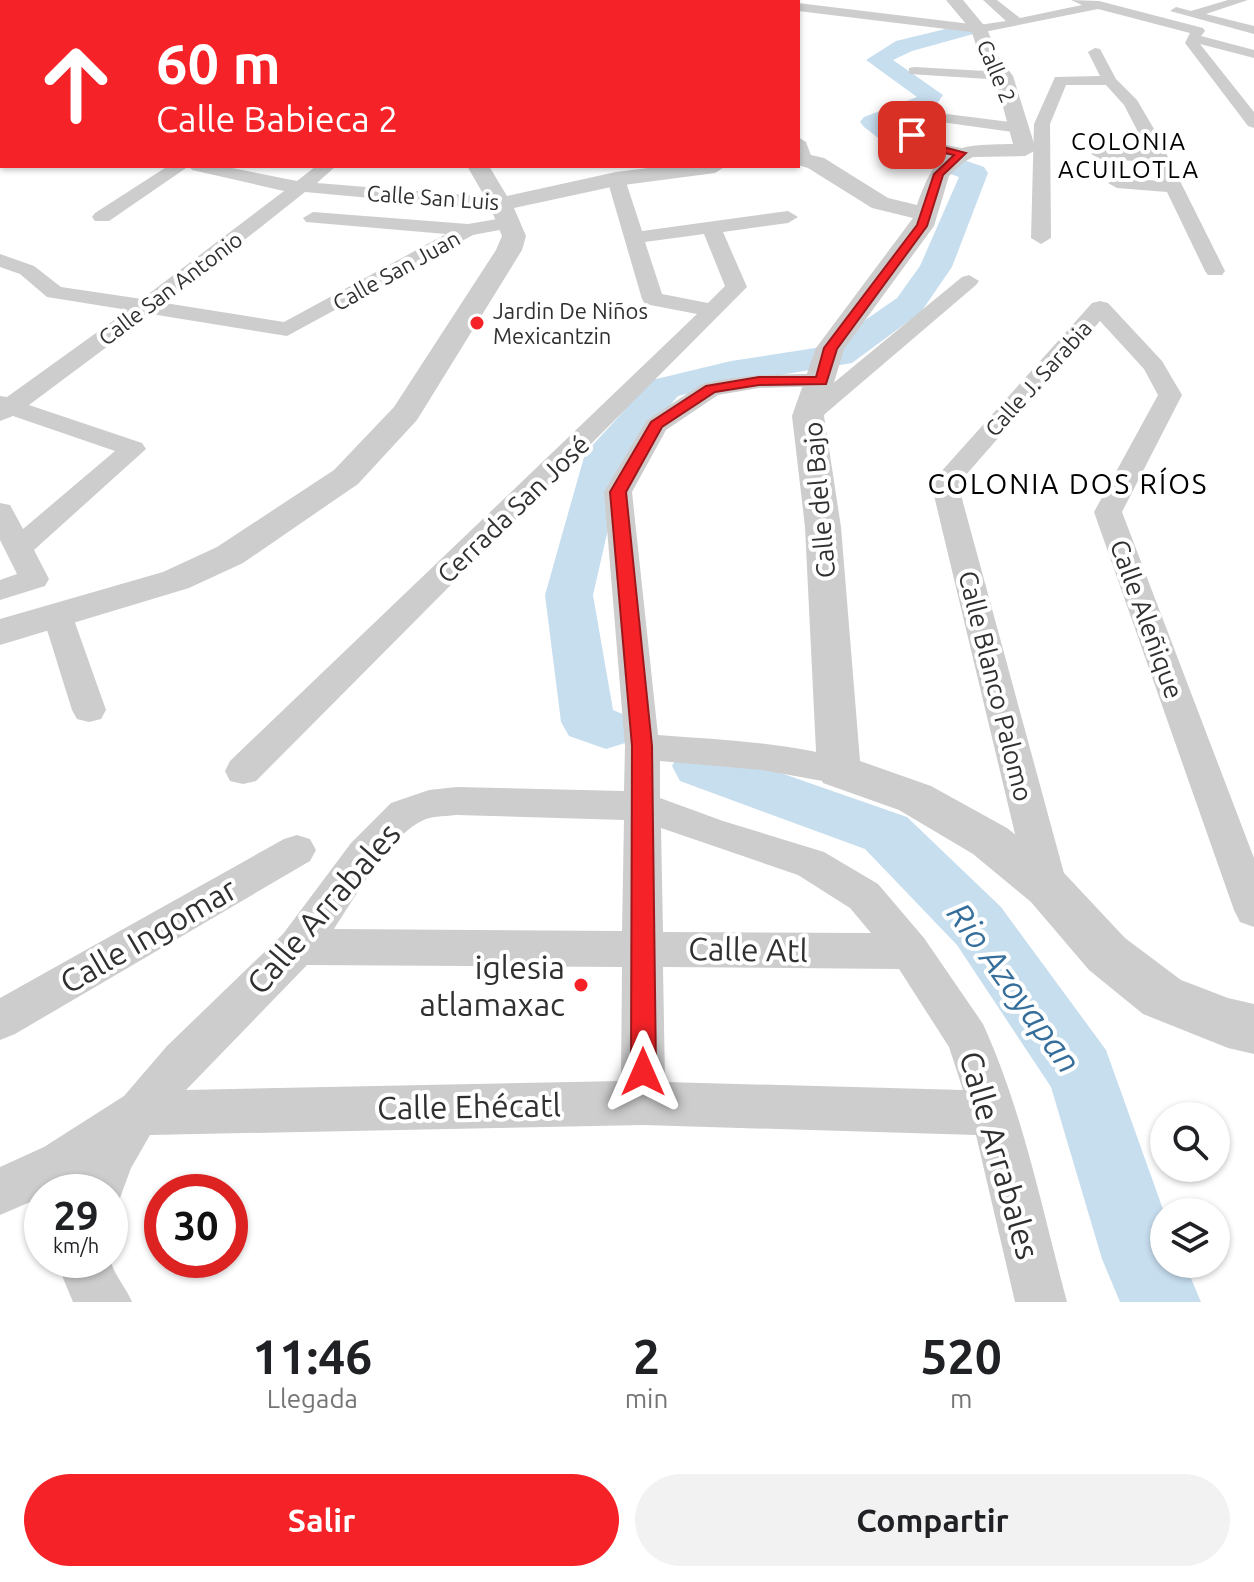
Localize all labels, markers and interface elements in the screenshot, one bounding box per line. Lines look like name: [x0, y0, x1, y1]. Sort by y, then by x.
icon: ahead: [24, 32, 128, 136]
text: 60 m: [156, 32, 281, 95]
street label: Calle 2: [973, 36, 1021, 106]
text: Calle Babieca 2: [156, 98, 398, 139]
pin: [878, 101, 946, 169]
icon: arrive: [890, 113, 934, 157]
district label: COLONIA ACUILOTLA: [1058, 128, 1200, 183]
street label: Calle San Luis: [366, 180, 500, 214]
street label: Calle San Juan: [328, 225, 464, 315]
street label: Calle San Antonio: [93, 226, 247, 350]
place label: Jardin De Niños Mexicantzin: [493, 298, 648, 348]
marker: Jardin De Niños Mexicantzin: [468, 314, 486, 332]
street label: Calle J. Sarabia: [980, 315, 1096, 441]
street label: Calle del Bajo: [798, 421, 840, 579]
street label: Cerrada San José: [431, 429, 595, 589]
district label: COLONIA DOS RÍOS: [927, 467, 1209, 499]
street label: Calle Aleñique: [1105, 536, 1189, 702]
street label: Calle Blanco Palomo: [953, 568, 1039, 804]
street label: Calle Arrabales: [239, 815, 407, 1001]
street label: Calle Ingomar: [53, 870, 243, 1000]
water label: Rio Azoyapan: [941, 895, 1089, 1079]
street label: Calle Atl: [688, 930, 808, 968]
place label: iglesia atlamaxac: [420, 949, 565, 1022]
marker: iglesia atlamaxac: [572, 976, 590, 994]
position arrow: [601, 1030, 685, 1114]
street label: Calle Arrabales: [953, 1047, 1047, 1263]
street label: Calle Ehécatl: [377, 1086, 561, 1126]
map controls: [1150, 1102, 1230, 1278]
button: search: [1150, 1102, 1230, 1182]
speed limit sign: 30: [144, 1174, 248, 1278]
text: 29: [53, 1193, 99, 1238]
button: layers: [1150, 1198, 1230, 1278]
text: km/h: [53, 1234, 99, 1257]
text: 11:46: [252, 1329, 372, 1383]
text: 2: [633, 1329, 660, 1383]
text: 520: [921, 1329, 1002, 1383]
text: Llegada: [267, 1384, 358, 1413]
text: min: [625, 1384, 668, 1413]
text: m: [950, 1384, 972, 1413]
button: Salir: [24, 1474, 619, 1566]
button: Compartir: [635, 1474, 1230, 1566]

